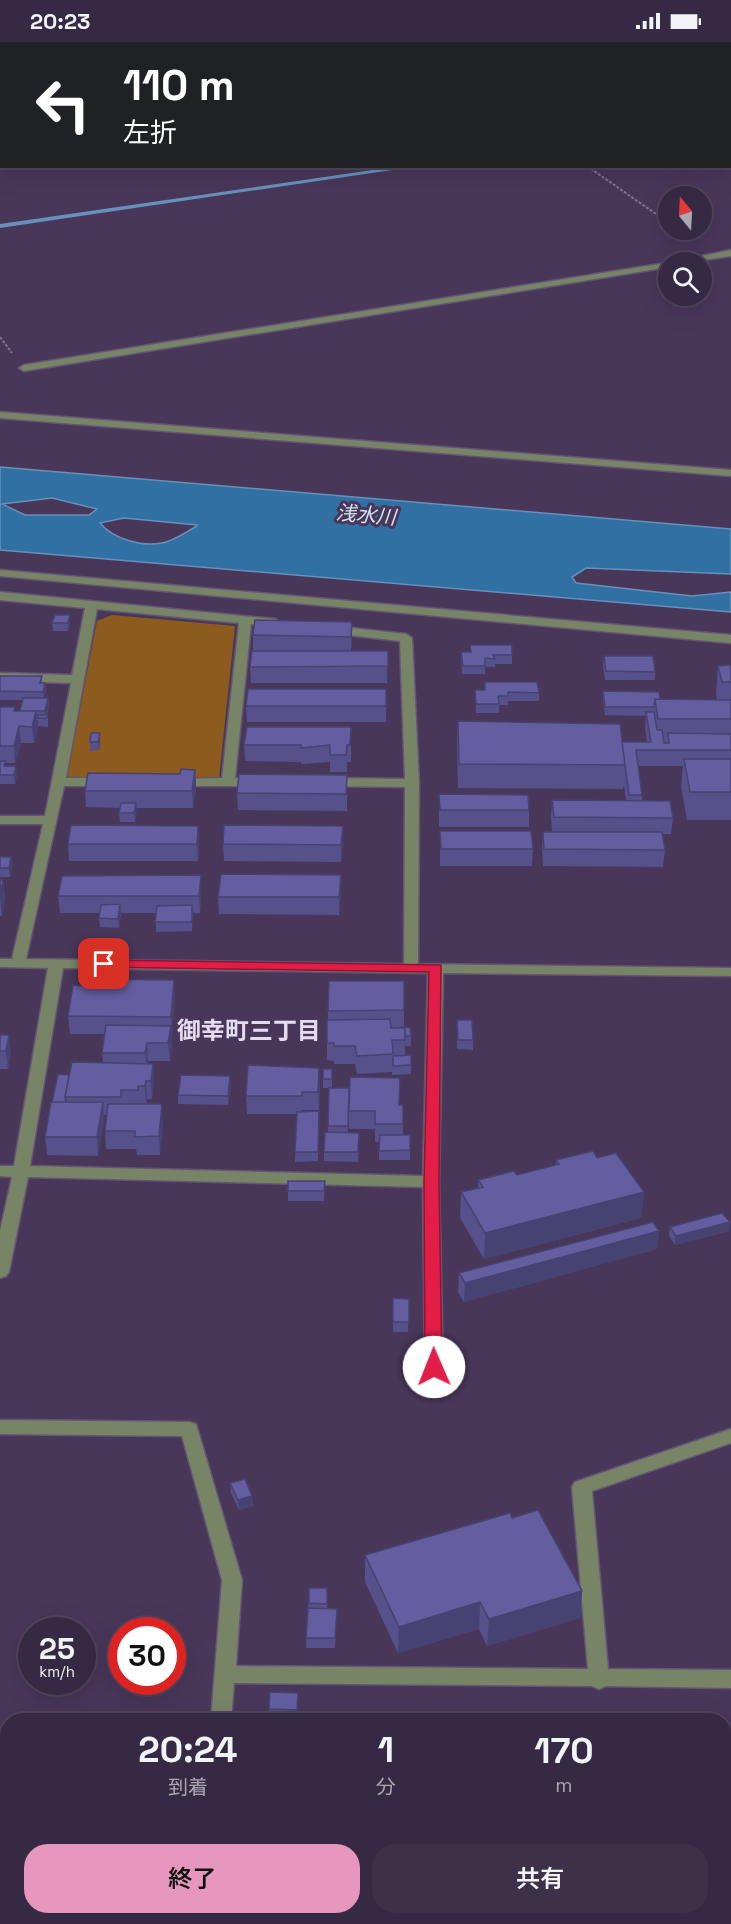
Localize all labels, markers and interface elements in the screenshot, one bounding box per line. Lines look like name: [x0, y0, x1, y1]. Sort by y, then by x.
text: 20:23: [30, 7, 90, 35]
text: 110 m: [123, 59, 235, 112]
icon: left: [24, 66, 102, 144]
text: 左折: [123, 115, 177, 150]
north arrow: [658, 186, 712, 240]
map controls: [658, 186, 712, 306]
button: search: [658, 252, 712, 306]
water label: 浅水川: [335, 499, 399, 531]
pin: [78, 938, 129, 989]
icon: arrive: [87, 947, 120, 980]
district label: 御幸町三丁目: [177, 1015, 321, 1046]
position arrow: [402, 1335, 466, 1399]
speed limit sign: 30: [108, 1617, 186, 1695]
text: 25: [39, 1629, 75, 1668]
text: km/h: [39, 1662, 75, 1681]
text: 20:24: [138, 1727, 238, 1773]
text: 1: [378, 1727, 394, 1773]
text: 170: [534, 1728, 594, 1774]
text: m: [555, 1772, 573, 1798]
text: 到着: [168, 1774, 208, 1800]
text: 分: [376, 1774, 396, 1800]
button: 終了: [24, 1844, 360, 1913]
button: 共有: [372, 1844, 708, 1913]

